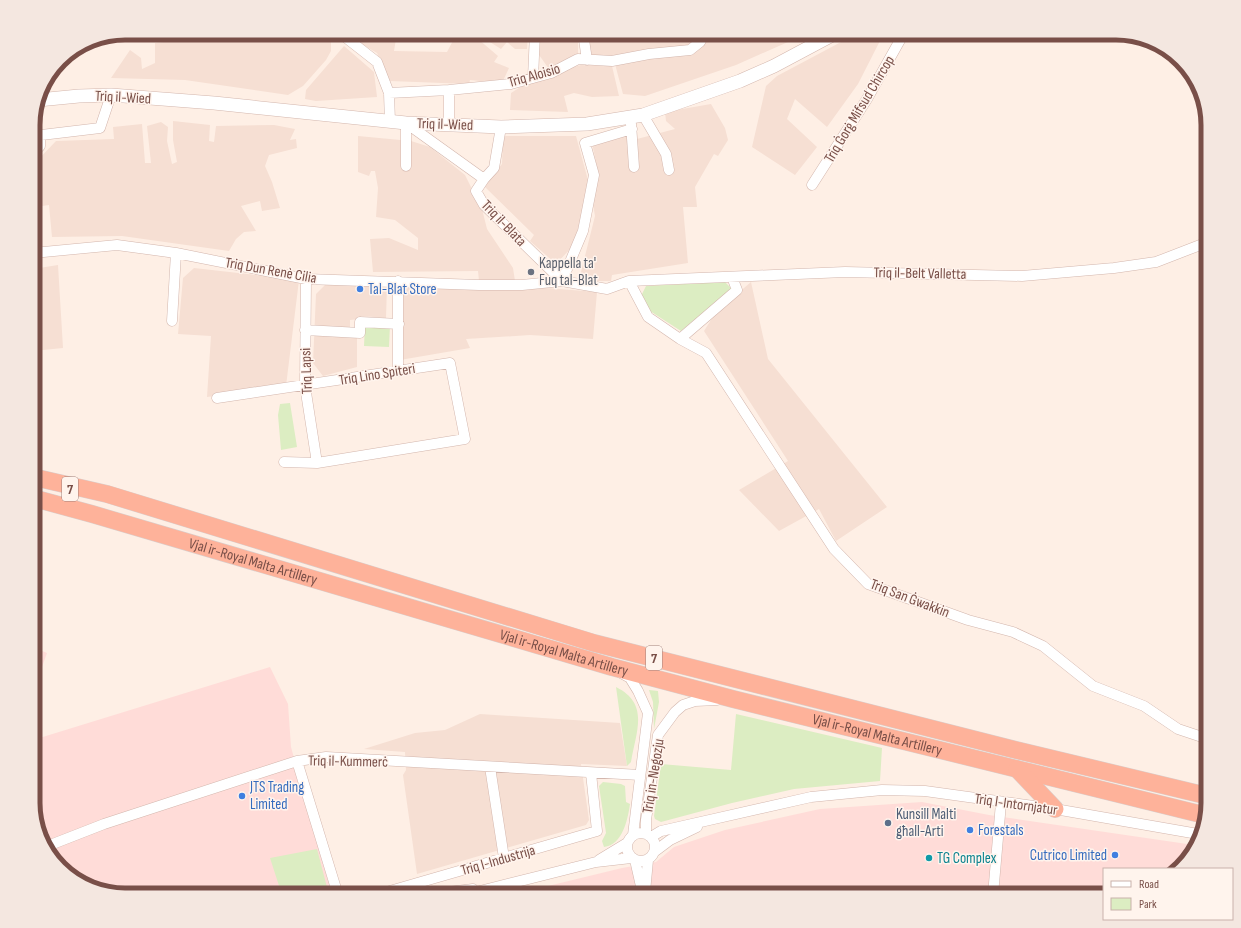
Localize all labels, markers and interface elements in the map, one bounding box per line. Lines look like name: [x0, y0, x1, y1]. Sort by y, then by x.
street label: Triq Ġorġ Mifsud Chircop: [820, 52, 899, 166]
street label: Triq Aloisio: [506, 59, 562, 92]
street label: Triq il-Wied: [94, 87, 152, 108]
street label: Triq il-Wied: [417, 114, 473, 135]
street label: Triq il-Blata: [477, 196, 531, 251]
street label: Triq Dun Renè Cilia: [224, 253, 318, 288]
place label: Kappella ta' Fuq tal-Blat: [539, 254, 598, 290]
street label: Triq il-Belt Valletta: [873, 263, 967, 284]
marker: Kappella ta' Fuq tal-Blat: [526, 267, 536, 277]
place label: Tal-Blat Store: [368, 280, 437, 299]
marker: Tal-Blat Store: [355, 284, 365, 294]
street label: Triq Lapsi: [296, 347, 317, 395]
street label: Triq Lino Spiteri: [338, 359, 417, 390]
road number: 7: [62, 477, 78, 501]
street label: Vjal ir-Royal Malta Artillery: [186, 534, 320, 590]
street label: Triq San Ġwakkin: [867, 575, 952, 622]
street label: Vjal ir-Royal Malta Artillery: [497, 625, 630, 681]
road number: 7: [646, 646, 662, 670]
street label: Vjal ir-Royal Malta Artillery: [810, 710, 944, 760]
street label: Triq in-Negozju: [638, 737, 669, 815]
street label: Triq il-Kummerċ: [308, 751, 388, 772]
place label: JTS Trading Limited: [249, 778, 304, 814]
street label: Triq l-Intornjatur: [973, 789, 1059, 820]
marker: JTS Trading Limited: [237, 791, 247, 801]
place label: Kunsill Malti għall-Arti: [896, 805, 956, 841]
marker: Kunsill Malti għall-Arti: [883, 818, 893, 828]
place label: Forestals: [978, 821, 1024, 840]
marker: Forestals: [965, 825, 975, 835]
street label: Triq l-Industrija: [459, 841, 538, 880]
place label: Cutrico Limited: [1030, 846, 1107, 865]
place label: TG Complex: [937, 849, 997, 868]
marker: Cutrico Limited: [1110, 850, 1120, 860]
marker: TG Complex: [924, 853, 934, 863]
legend: [1103, 868, 1233, 920]
text: Road: [1139, 877, 1159, 892]
text: Park: [1139, 897, 1157, 912]

